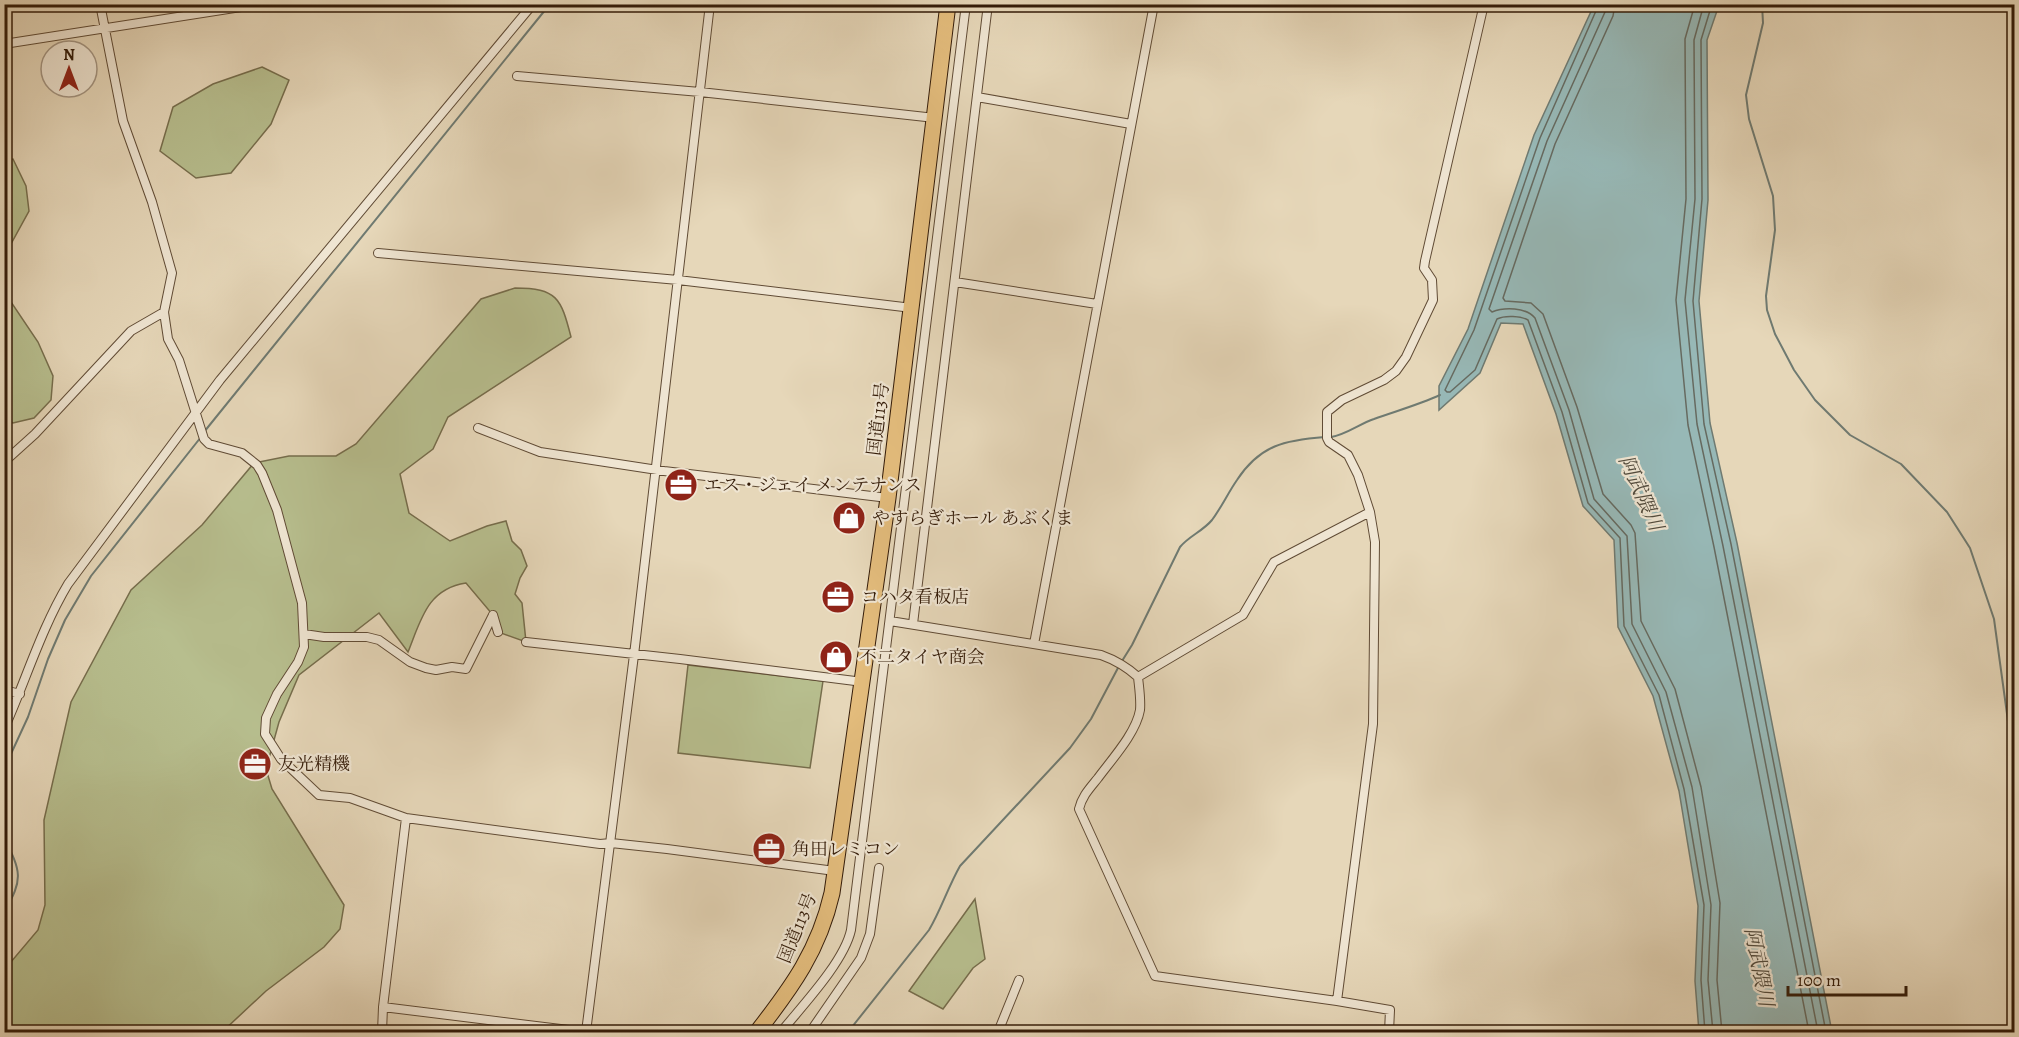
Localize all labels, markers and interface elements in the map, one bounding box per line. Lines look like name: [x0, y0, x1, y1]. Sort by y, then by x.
north arrow: [39, 39, 99, 99]
text: N: [63, 44, 75, 66]
street label: 国道113号: [862, 381, 894, 457]
water label: 阿武隈川: [1612, 451, 1670, 537]
office icon: エス・ジェイ メンテナンス: [663, 467, 699, 503]
place label: エス・ジェイ メンテナンス: [704, 473, 922, 497]
shop icon: やすらぎホール あぶくま: [831, 500, 867, 536]
place label: やすらぎホール あぶくま: [872, 506, 1073, 530]
office icon: コハタ看板店: [820, 579, 856, 615]
place label: コハタ看板店: [861, 585, 969, 609]
shop icon: 不二タイヤ商会: [818, 639, 854, 675]
place label: 不二タイヤ商会: [859, 645, 985, 669]
office icon: 友光精機: [237, 746, 273, 782]
place label: 友光精機: [278, 752, 350, 776]
office icon: 角田レミコン: [751, 831, 787, 867]
place label: 角田レミコン: [792, 837, 900, 861]
street label: 国道113号: [772, 889, 822, 967]
water label: 阿武隈川: [1738, 925, 1780, 1011]
scale bar: [1788, 959, 1906, 997]
text: 100 m: [1797, 968, 1841, 992]

